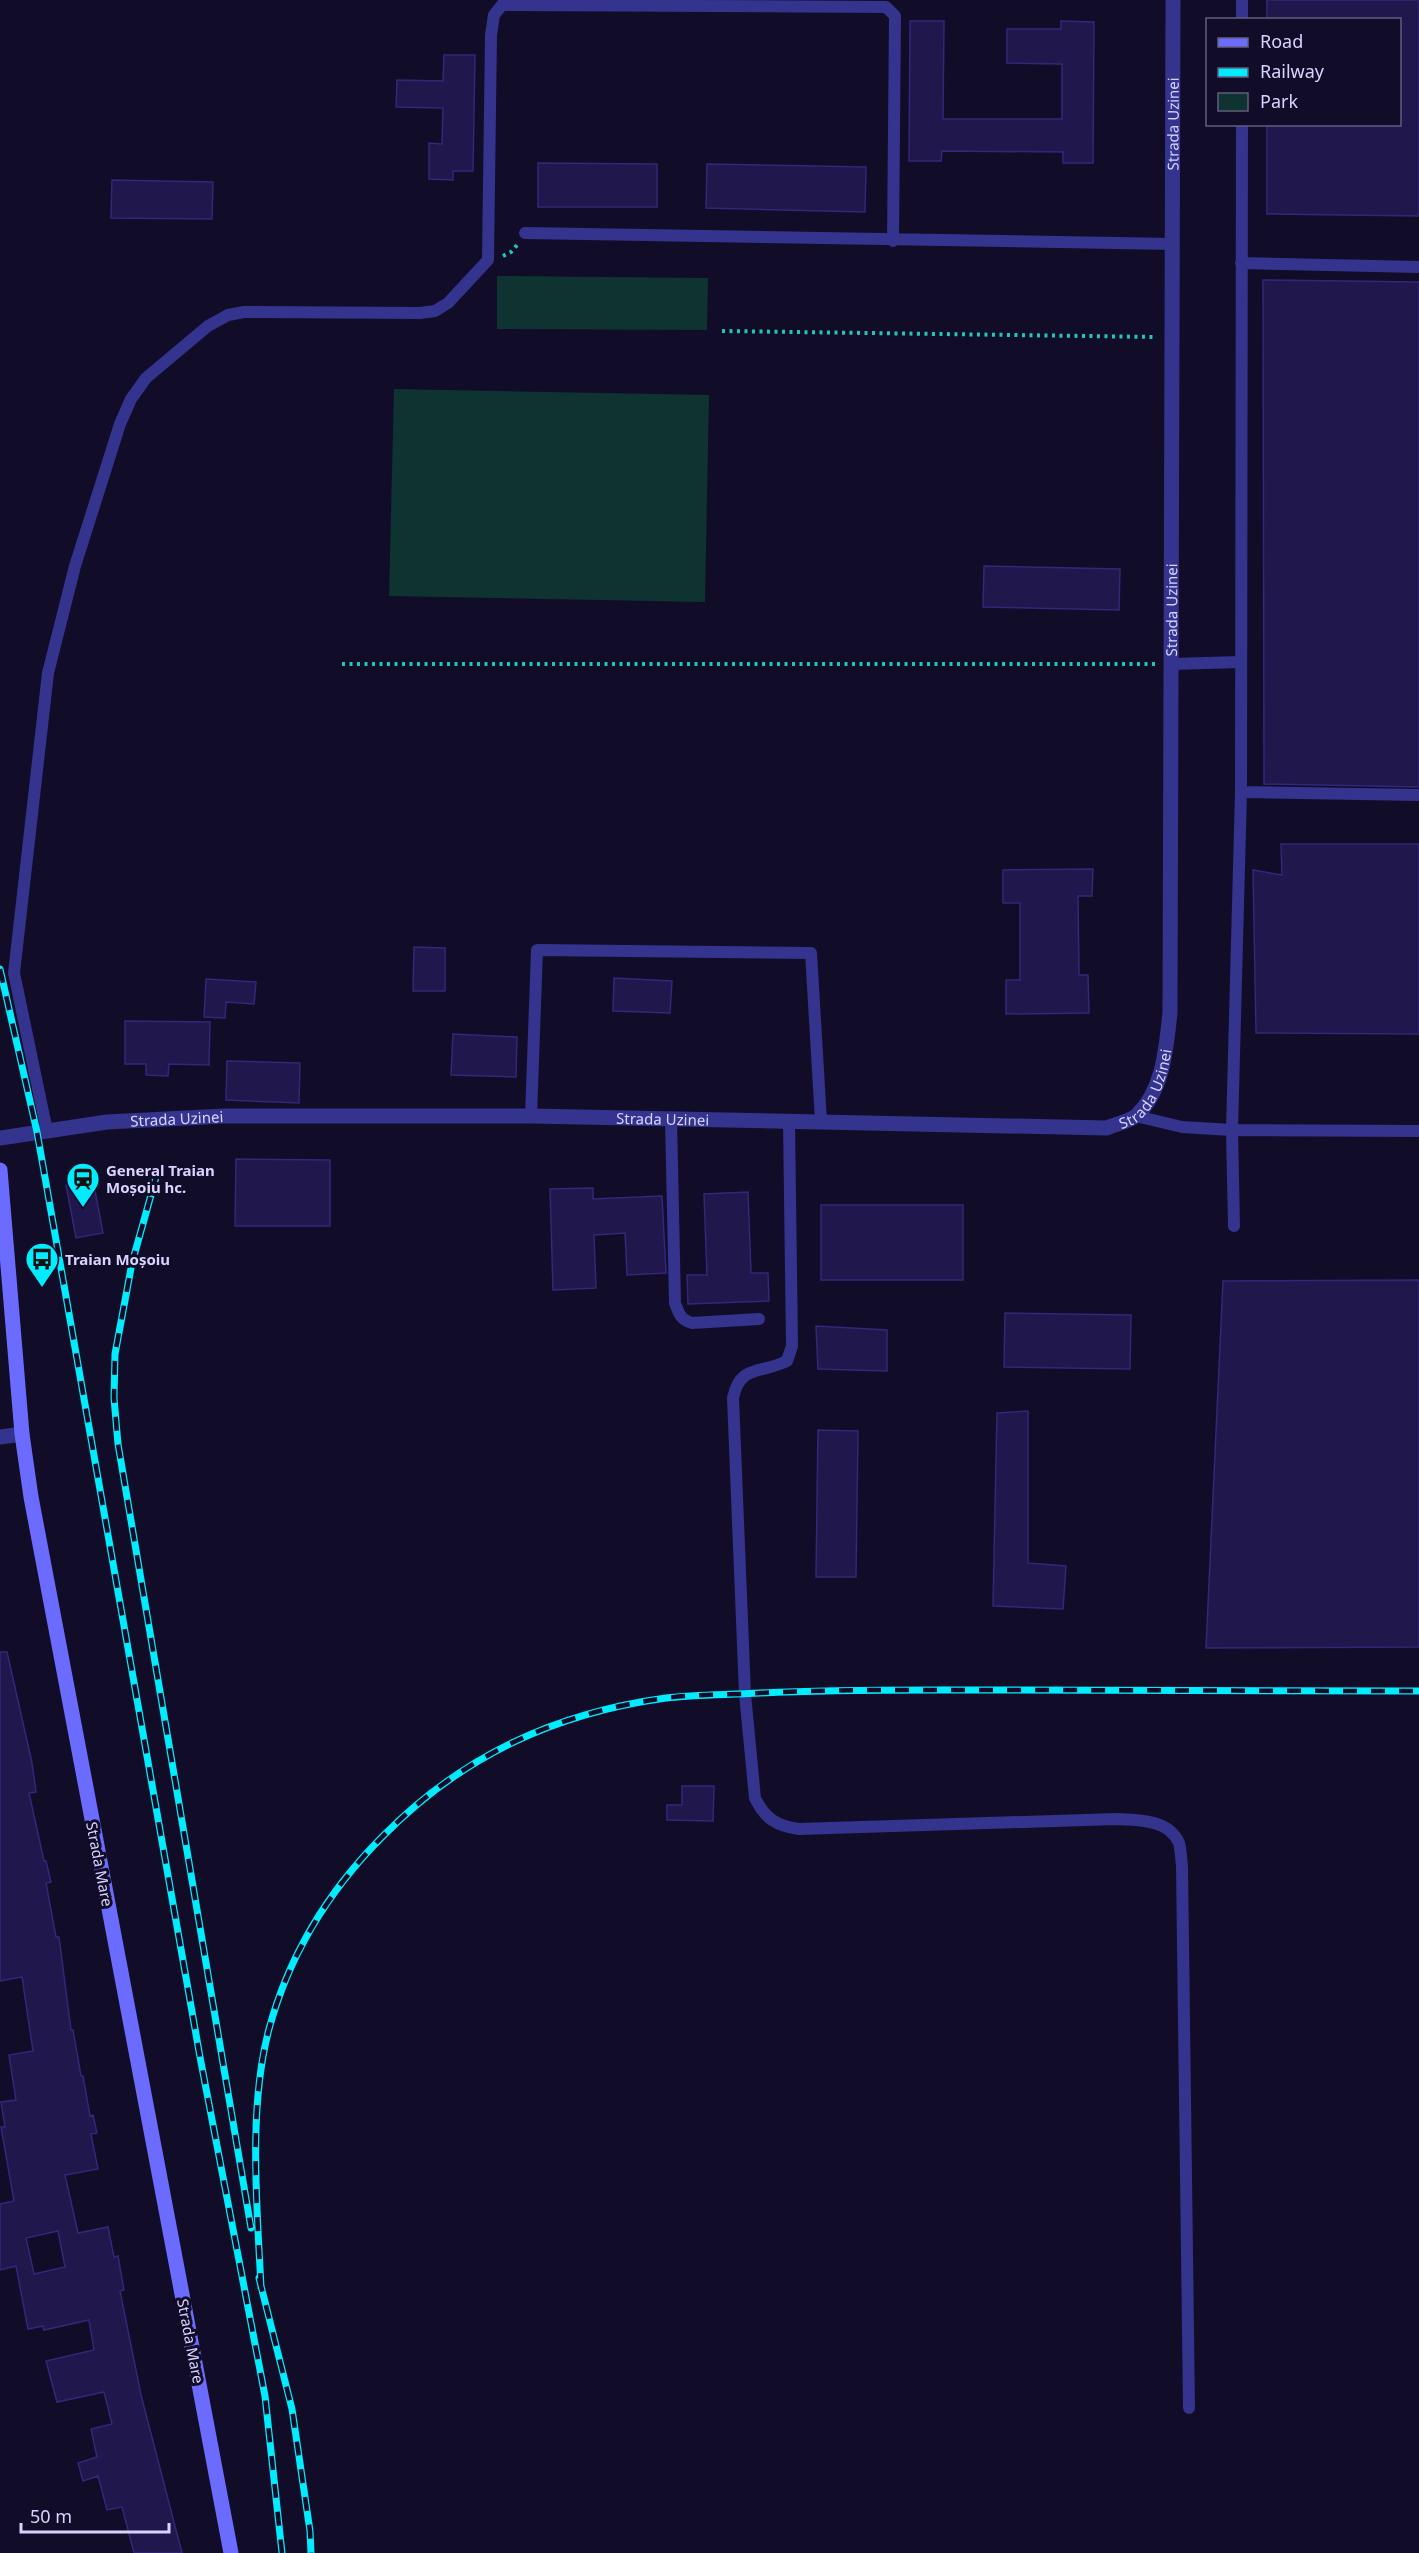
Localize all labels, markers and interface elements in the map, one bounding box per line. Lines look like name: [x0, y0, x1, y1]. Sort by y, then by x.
legend: [1206, 18, 1401, 126]
text: Road: [1260, 29, 1303, 53]
text: Railway: [1260, 59, 1325, 83]
street label: Strada Uzinei: [1162, 77, 1183, 170]
text: Park: [1260, 89, 1298, 113]
street label: Strada Uzinei: [1161, 563, 1181, 656]
street label: Strada Uzinei: [1116, 1047, 1176, 1133]
street label: Strada Uzinei: [130, 1106, 224, 1131]
street label: Strada Uzinei: [616, 1108, 709, 1130]
place label: General Traian Moșoiu hc.: [106, 1160, 215, 1197]
station icon: General Traian Moșoiu hc.: [65, 1161, 101, 1208]
bus stop icon: Traian Moșoiu: [24, 1241, 60, 1288]
place label: Traian Moșoiu: [65, 1249, 170, 1269]
street label: Strada Mare: [82, 1820, 118, 1908]
street label: Strada Mare: [173, 2297, 209, 2385]
scale bar: [21, 2496, 170, 2534]
text: 50 m: [30, 2504, 72, 2528]

